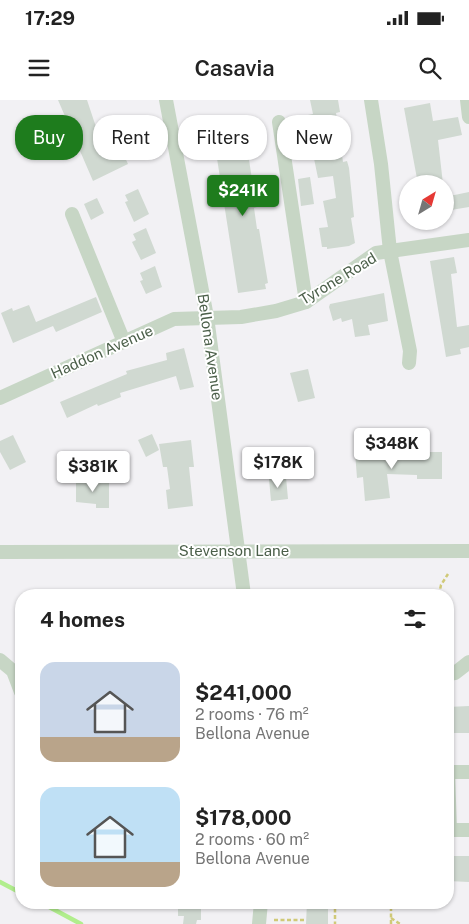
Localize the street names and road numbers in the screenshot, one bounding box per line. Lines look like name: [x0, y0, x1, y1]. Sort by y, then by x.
street label: Tyrone Road: [296, 249, 379, 308]
street label: Bellona Avenue: [195, 292, 226, 401]
street label: Haddon Avenue: [48, 321, 155, 382]
street label: Stevenson Lane: [179, 542, 289, 559]

